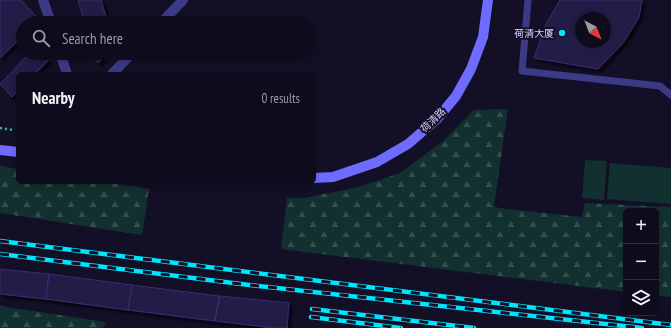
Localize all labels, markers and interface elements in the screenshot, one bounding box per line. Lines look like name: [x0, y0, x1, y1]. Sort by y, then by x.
north arrow: [575, 12, 611, 48]
search box: [16, 16, 316, 60]
icon: search: [30, 27, 52, 49]
place label: 荷清大厦: [514, 27, 554, 40]
marker: 荷清大厦: [557, 28, 567, 38]
text: Search here: [62, 29, 123, 48]
text: Nearby: [32, 87, 75, 109]
text: 0 results: [261, 90, 300, 107]
street label: 荷清路: [418, 105, 448, 135]
map controls: [623, 208, 659, 316]
button: +: [623, 208, 659, 244]
button: −: [623, 244, 659, 280]
button: layers: [623, 280, 659, 316]

